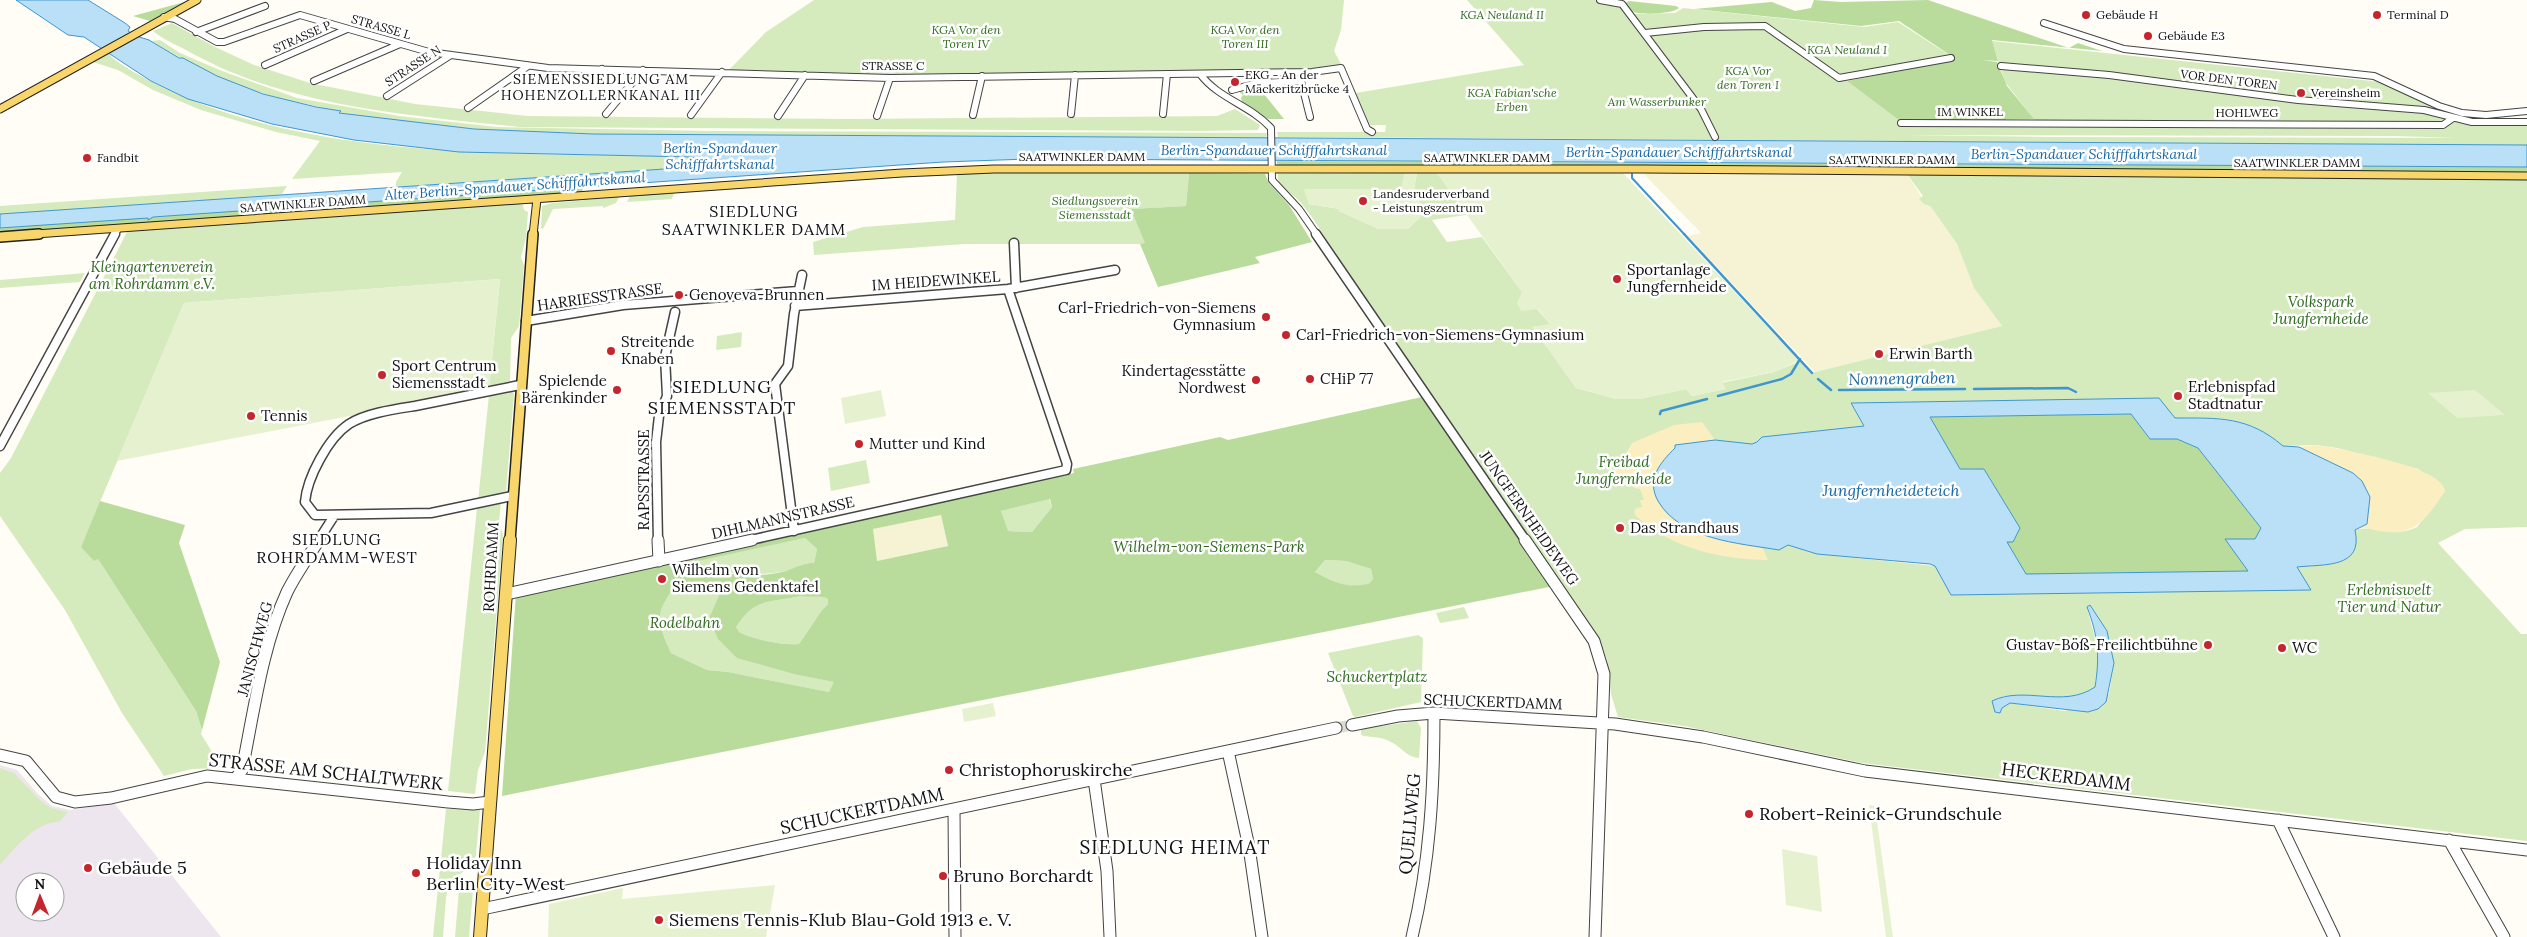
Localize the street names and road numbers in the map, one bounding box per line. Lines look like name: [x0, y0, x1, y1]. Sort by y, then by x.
street label: STRASSE L: [350, 11, 413, 42]
street label: STRASSE P: [271, 17, 333, 56]
street label: STRASSE N: [382, 42, 443, 89]
street label: STRASSE C: [862, 58, 925, 73]
street label: VOR DEN TOREN: [2179, 66, 2278, 93]
street label: IM WINKEL: [1937, 104, 2003, 119]
street label: HOHLWEG: [2216, 105, 2278, 120]
street label: SAATWINKLER DAMM: [1019, 149, 1145, 164]
street label: SAATWINKLER DAMM: [1424, 150, 1550, 165]
street label: SAATWINKLER DAMM: [1829, 152, 1955, 167]
street label: SAATWINKLER DAMM: [2234, 155, 2360, 170]
street label: SAATWINKLER DAMM: [239, 192, 367, 215]
street label: IM HEIDEWINKEL: [871, 267, 1001, 294]
street label: HARRIESSTRASSE: [536, 278, 664, 315]
street label: RAPSSTRASSE: [634, 429, 653, 531]
street label: JUNGFERNHEIDEWEG: [1475, 446, 1583, 589]
street label: DIHLMANNSTRASSE: [709, 492, 856, 543]
street label: ROHRDAMM: [479, 521, 502, 613]
street label: JANISCHWEG: [232, 599, 276, 699]
street label: SCHUCKERTDAMM: [1423, 690, 1563, 713]
street label: STRASSE AM SCHALTWERK: [208, 748, 445, 795]
street label: HECKERDAMM: [2000, 757, 2132, 796]
street label: QUELLWEG: [1394, 772, 1425, 876]
street label: SCHUCKERTDAMM: [778, 782, 946, 839]

